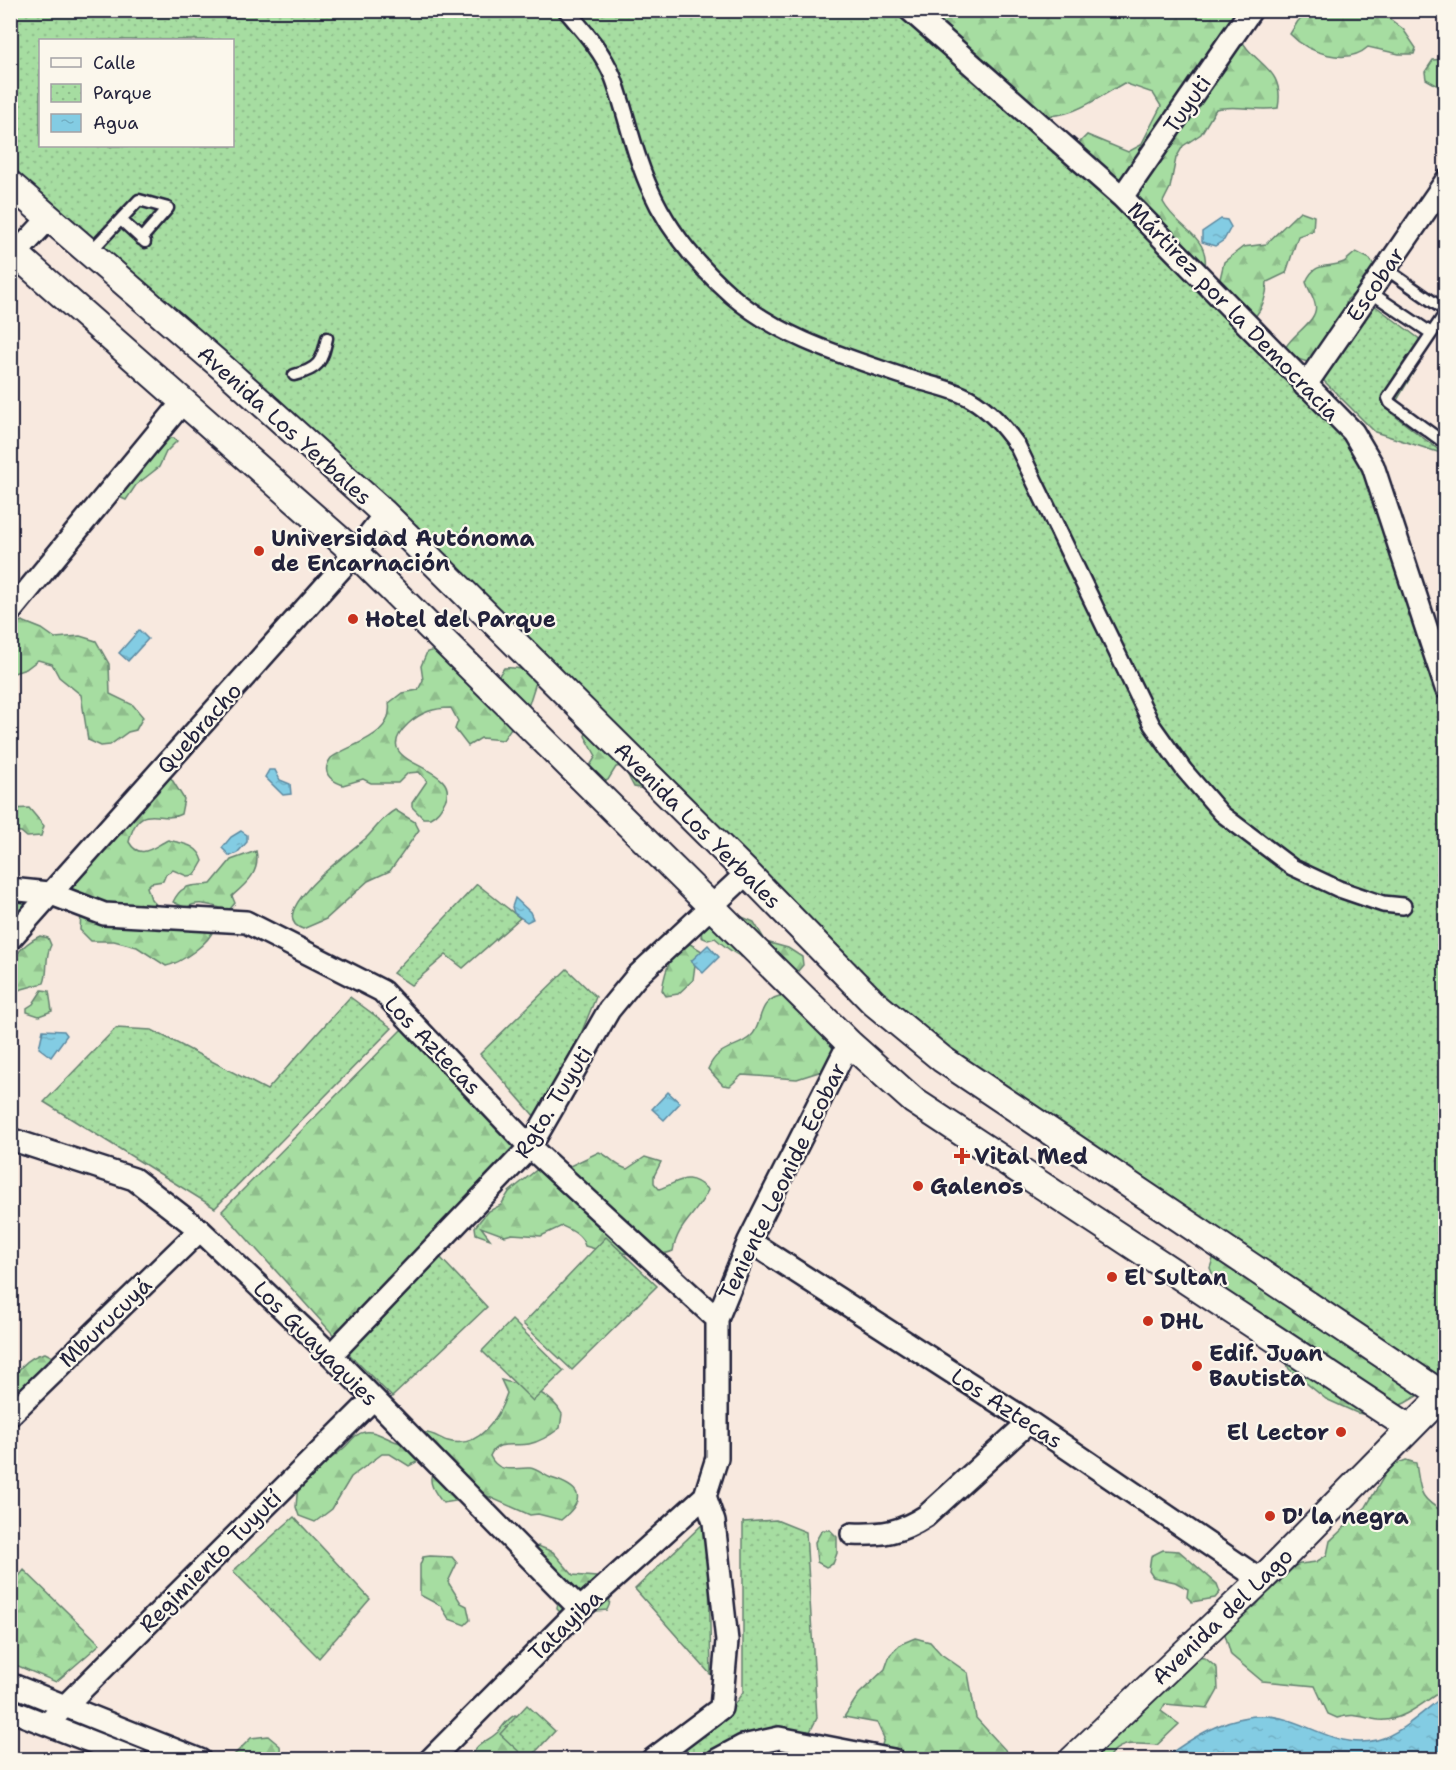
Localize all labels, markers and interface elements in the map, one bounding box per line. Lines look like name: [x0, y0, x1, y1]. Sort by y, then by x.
legend: [39, 39, 234, 147]
text: Calle: [93, 51, 136, 75]
street label: Tuyuti: [1157, 70, 1218, 139]
text: Parque: [93, 81, 152, 105]
text: Agua: [93, 111, 138, 135]
street label: Mártirez por la Democracia: [1121, 196, 1346, 427]
street label: Escobar: [1340, 241, 1411, 327]
street label: Avenida Los Yerbales: [191, 339, 378, 512]
place label: Universidad Autónoma de Encarnación: [271, 524, 534, 578]
marker: Universidad Autónoma de Encarnación: [252, 544, 266, 558]
place label: Hotel del Parque: [365, 605, 556, 634]
marker: Hotel del Parque: [346, 612, 360, 626]
street label: Quebracho: [151, 677, 248, 780]
street label: Avenida Los Yerbales: [608, 735, 788, 915]
street label: Los Aztecas: [378, 989, 487, 1101]
street label: Rgto. Tuyuti: [508, 1041, 599, 1164]
street label: Teniente Leonide Ecobar: [712, 1058, 853, 1305]
place label: Vital Med: [974, 1142, 1088, 1171]
marker: Vital Med: [955, 1149, 969, 1163]
place label: Galenos: [930, 1172, 1024, 1201]
marker: Galenos: [911, 1179, 925, 1193]
place label: El Sultan: [1124, 1263, 1228, 1292]
marker: El Sultan: [1105, 1270, 1119, 1284]
street label: Mburucuyá: [53, 1271, 158, 1374]
street label: Los Guayaquies: [247, 1274, 385, 1412]
place label: DHL: [1160, 1307, 1203, 1336]
marker: DHL: [1141, 1314, 1155, 1328]
place label: Edif. Juan Bautista: [1209, 1339, 1323, 1393]
marker: Edif. Juan Bautista: [1190, 1359, 1204, 1373]
street label: Los Aztecas: [945, 1362, 1068, 1455]
place label: El Lector: [1227, 1418, 1329, 1447]
marker: El Lector: [1334, 1425, 1348, 1439]
street label: Regimiento Tuyutí: [133, 1484, 288, 1639]
place label: D' la negra: [1282, 1502, 1409, 1531]
marker: D' la negra: [1263, 1509, 1277, 1523]
street label: Avenida del Lago: [1145, 1541, 1299, 1691]
street label: Tatayiba: [522, 1583, 609, 1668]

